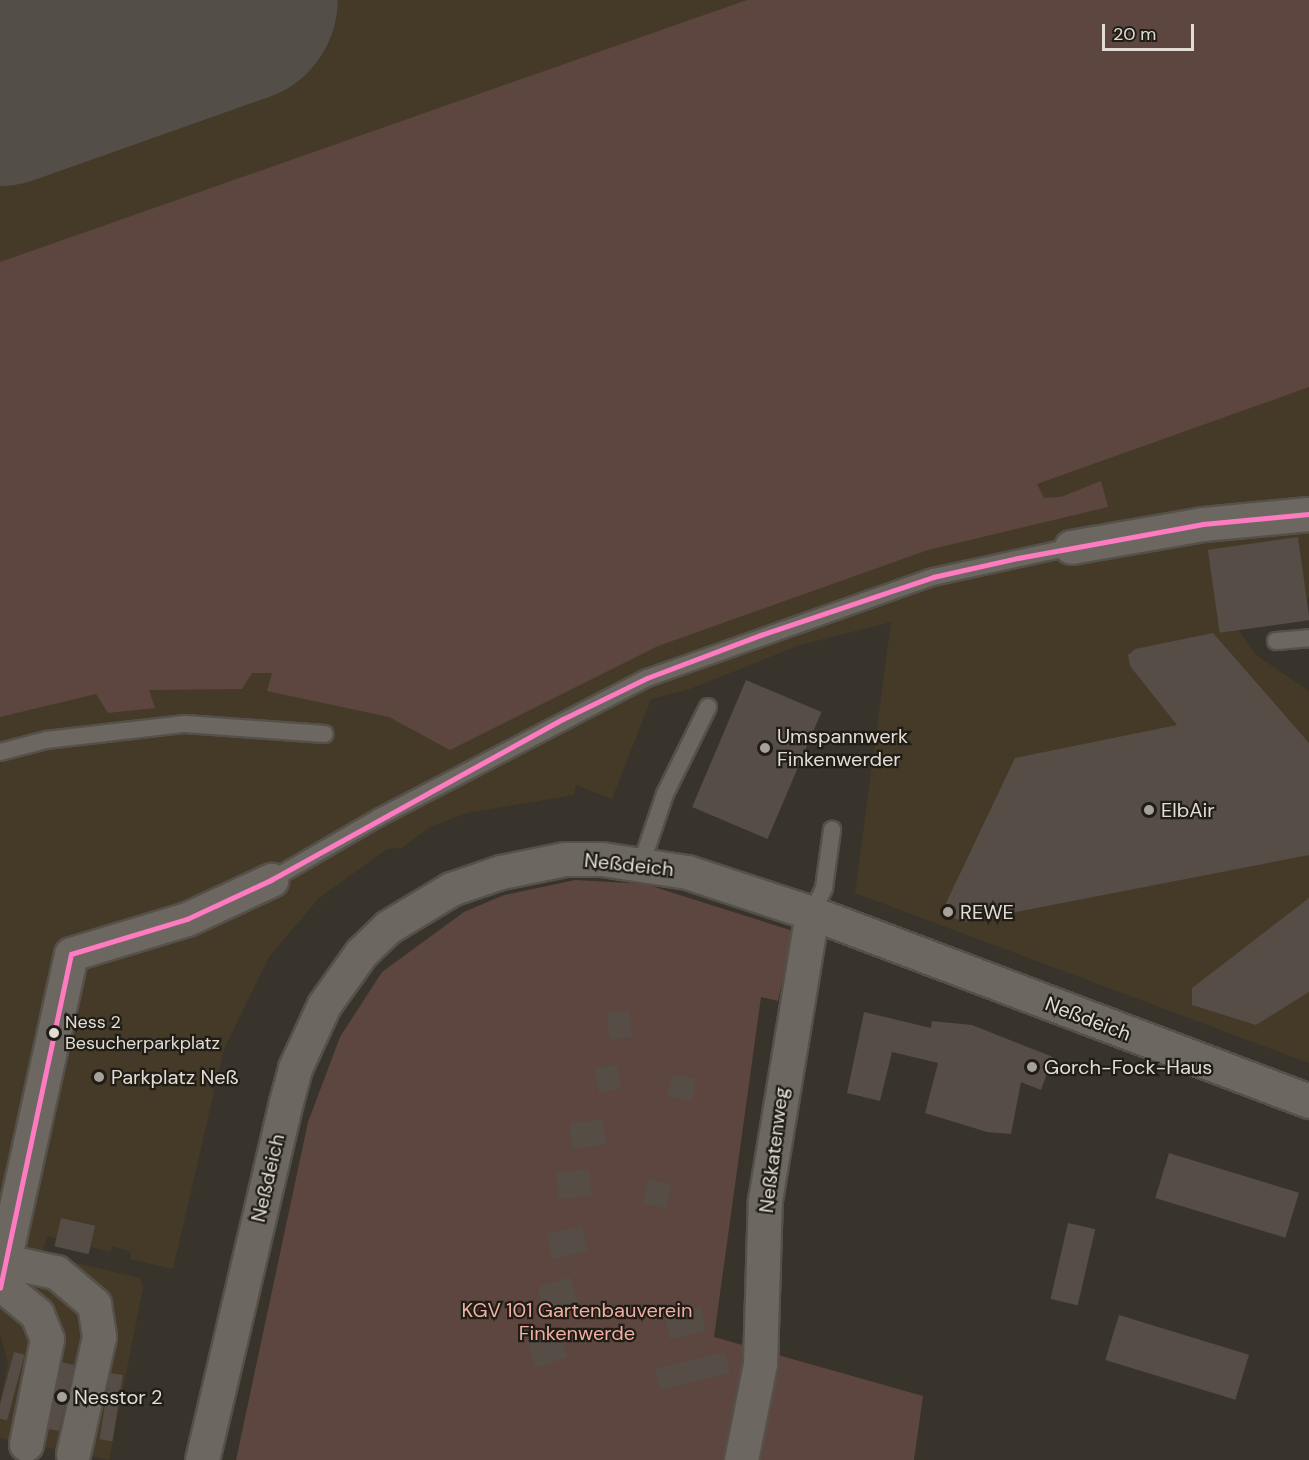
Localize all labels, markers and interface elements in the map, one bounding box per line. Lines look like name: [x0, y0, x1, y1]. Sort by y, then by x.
scale bar: [1105, 12, 1196, 50]
text: 20 m: [1113, 22, 1156, 46]
place label: Umspannwerk Finkenwerder: [777, 724, 908, 771]
marker: Umspannwerk Finkenwerder: [758, 741, 772, 755]
place label: ElbAir: [1161, 798, 1215, 822]
marker: ElbAir: [1142, 803, 1156, 817]
street label: Neßdeich: [583, 848, 675, 882]
place label: REWE: [960, 900, 1014, 924]
marker: REWE: [941, 905, 955, 919]
street label: Neßdeich: [1042, 992, 1134, 1046]
place label: Ness 2 Besucherparkplatz: [65, 1012, 220, 1054]
marker: Ness 2 Besucherparkplatz: [48, 1027, 60, 1039]
place label: Gorch-Fock-Haus: [1044, 1055, 1212, 1079]
marker: Gorch-Fock-Haus: [1025, 1060, 1039, 1074]
place label: Parkplatz Neß: [111, 1065, 239, 1089]
marker: Parkplatz Neß: [92, 1070, 106, 1084]
street label: Neßkatenweg: [754, 1086, 794, 1214]
street label: Neßdeich: [246, 1132, 290, 1224]
park label: KGV 101 Gartenbauverein Finkenwerde: [462, 1298, 692, 1345]
place label: Nesstor 2: [74, 1385, 162, 1409]
marker: Nesstor 2: [55, 1390, 69, 1404]

